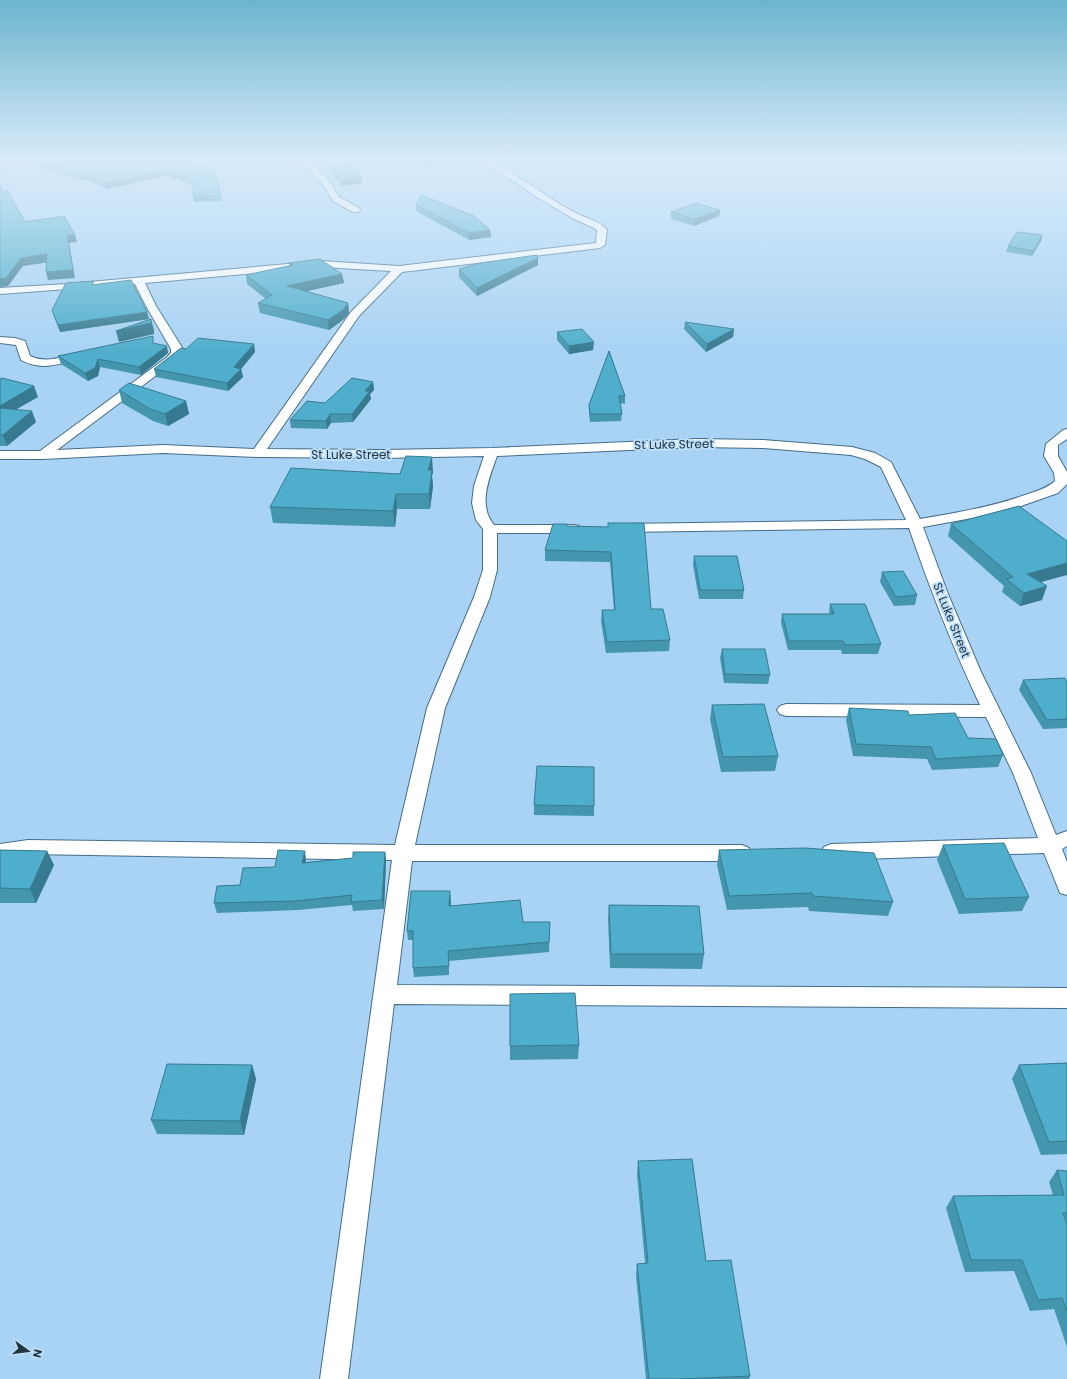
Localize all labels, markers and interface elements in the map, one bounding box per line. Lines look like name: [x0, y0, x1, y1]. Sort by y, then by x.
street label: St Luke Street: [634, 435, 714, 453]
street label: St Luke Street: [311, 446, 391, 463]
street label: St Luke Street: [929, 580, 975, 660]
north arrow: [8, 1331, 48, 1371]
text: N: [29, 1347, 46, 1359]

